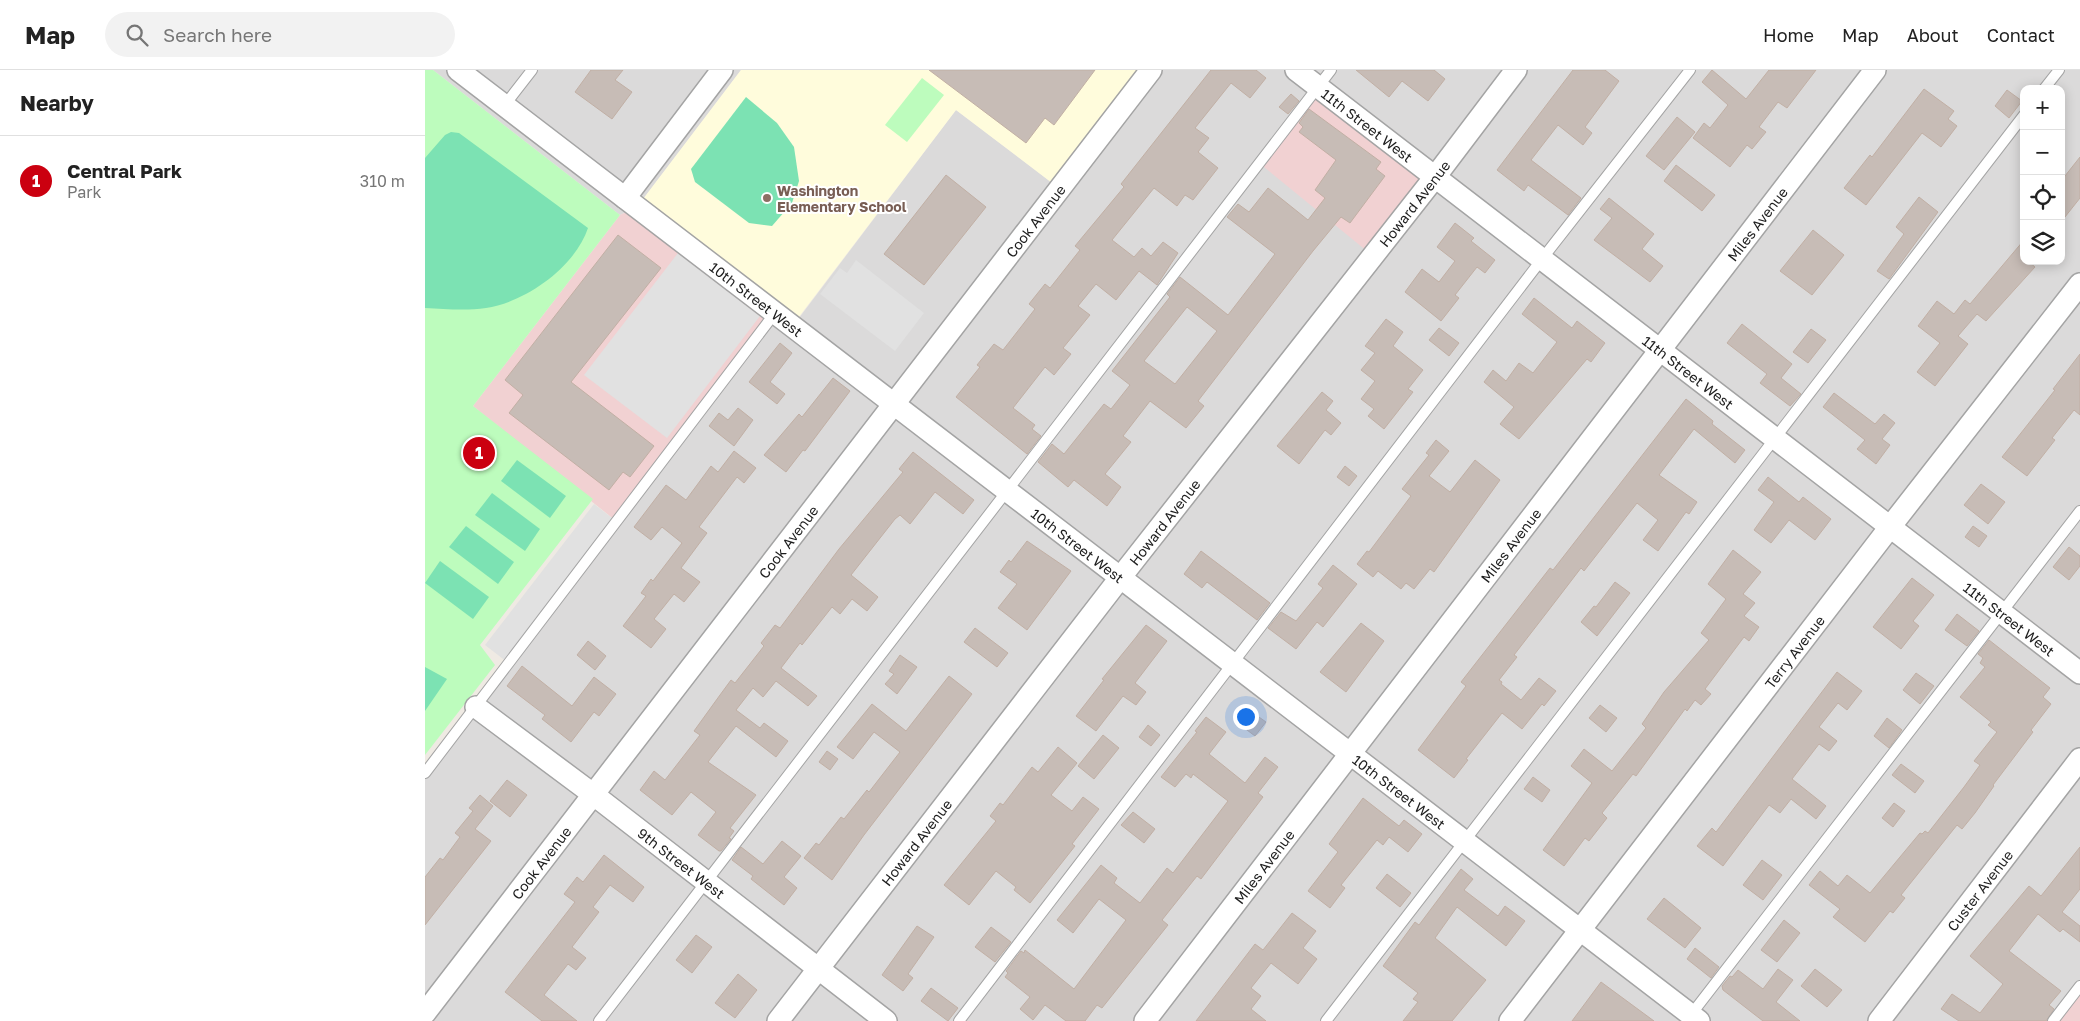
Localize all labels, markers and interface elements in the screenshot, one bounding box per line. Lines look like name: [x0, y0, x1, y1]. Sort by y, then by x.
search box: [105, 12, 455, 57]
text: Map: [25, 20, 75, 49]
icon: search: [123, 21, 151, 49]
text: Search here: [163, 23, 272, 46]
text: Home: [1763, 24, 1814, 46]
text: Map: [1842, 24, 1879, 46]
text: About: [1907, 24, 1959, 46]
text: Contact: [1987, 24, 2055, 46]
street label: 11th Street West: [1318, 84, 1416, 165]
map controls: [2020, 85, 2065, 265]
button: +: [2020, 85, 2065, 130]
text: Nearby: [20, 90, 94, 116]
button: −: [2020, 130, 2065, 175]
street label: Howard Avenue: [1375, 157, 1453, 250]
text: Central Park: [67, 159, 182, 182]
text: 1: [32, 171, 40, 191]
text: 310 m: [360, 171, 405, 191]
button: locate: [2020, 175, 2065, 220]
street label: Cook Avenue: [1002, 181, 1068, 260]
text: Park: [67, 182, 102, 202]
place label: Washington Elementary School: [777, 182, 907, 215]
street label: Miles Avenue: [1723, 183, 1791, 264]
marker: Washington Elementary School: [761, 192, 773, 204]
button: layers: [2020, 220, 2065, 265]
street label: 10th Street West: [707, 258, 806, 340]
street label: 11th Street West: [1639, 331, 1737, 412]
pin: 1: [463, 434, 495, 472]
street label: Howard Avenue: [1125, 475, 1203, 568]
street label: Cook Avenue: [755, 502, 821, 581]
street label: 10th Street West: [1028, 504, 1128, 586]
street label: Miles Avenue: [1477, 505, 1544, 585]
street label: 11th Street West: [1960, 578, 2058, 659]
street label: Terry Avenue: [1761, 612, 1828, 692]
your location: [1233, 704, 1259, 730]
street label: 10th Street West: [1350, 751, 1449, 832]
street label: Howard Avenue: [877, 795, 955, 889]
street label: Cook Avenue: [508, 823, 574, 902]
street label: 9th Street West: [635, 824, 728, 902]
street label: Miles Avenue: [1230, 826, 1297, 907]
street label: Custer Avenue: [1943, 846, 2016, 934]

